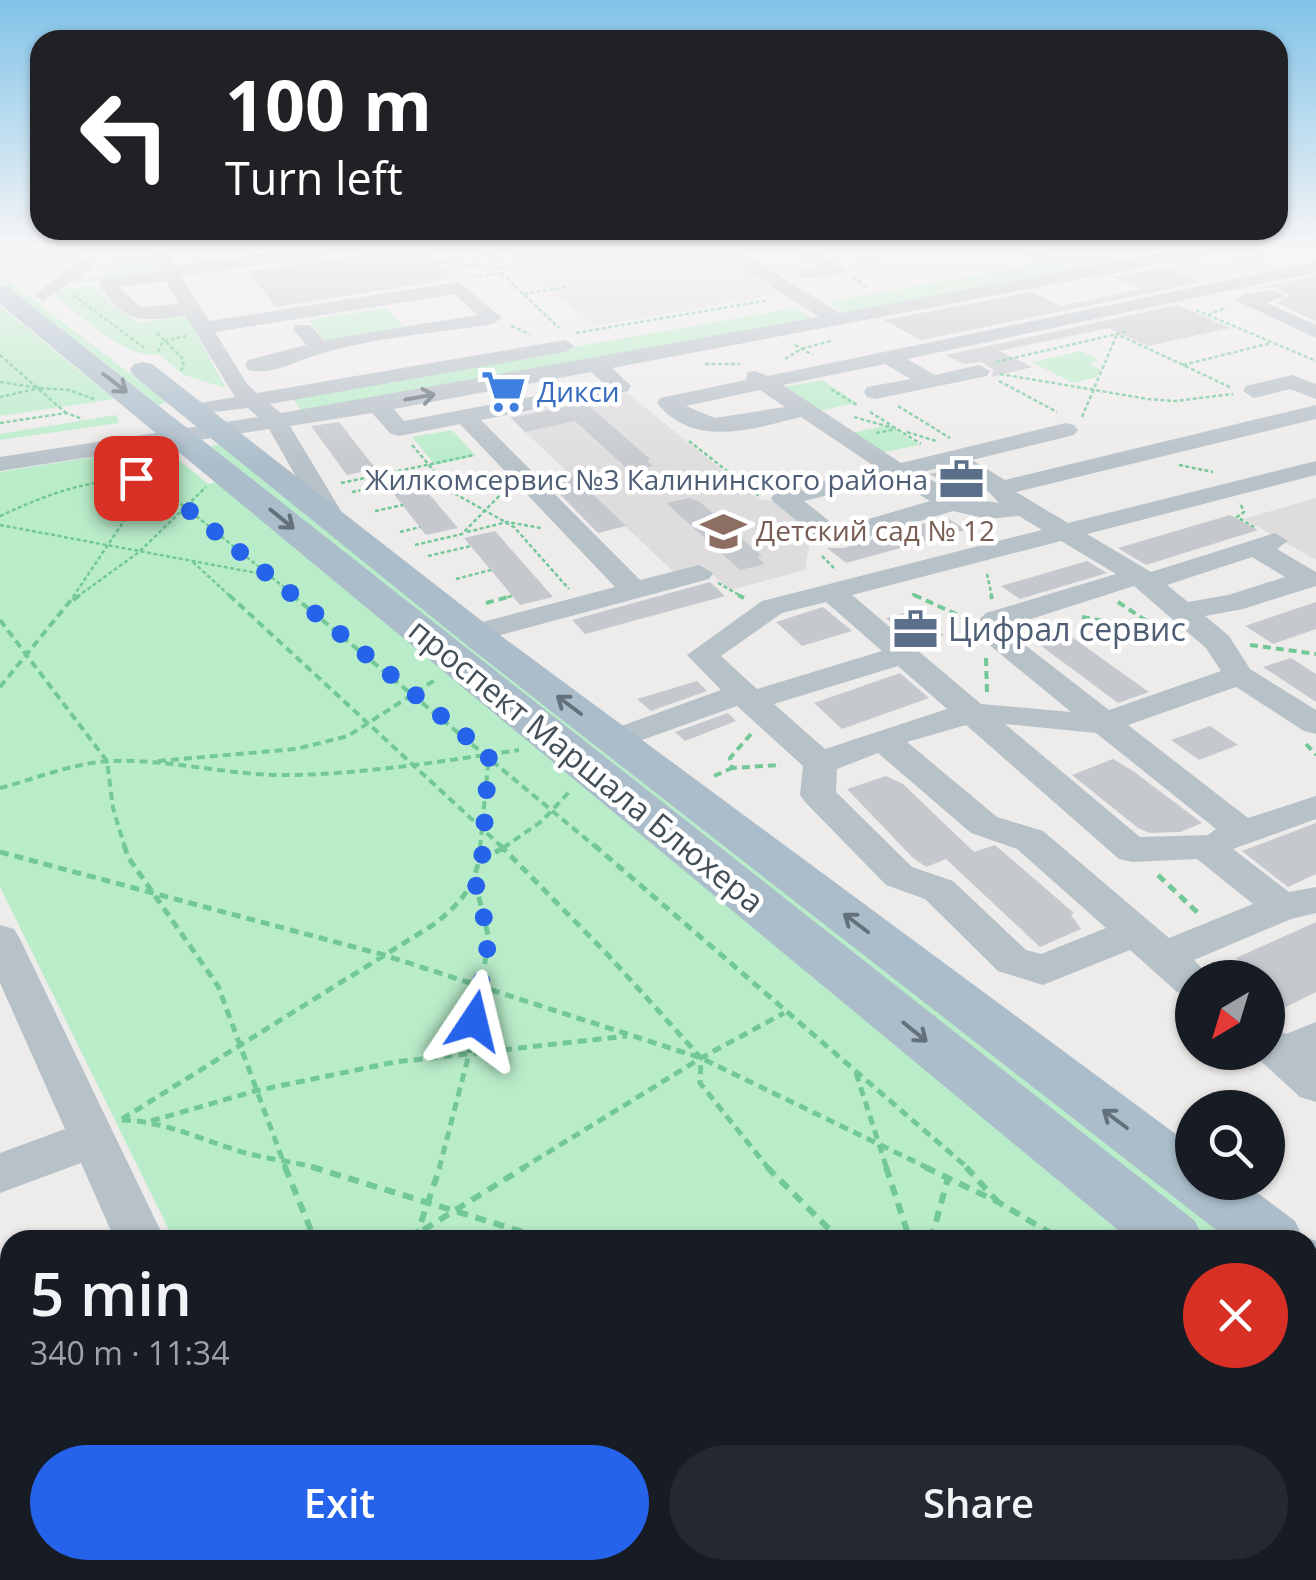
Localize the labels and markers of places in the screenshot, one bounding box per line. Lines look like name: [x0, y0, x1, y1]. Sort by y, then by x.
supermarket icon: Дикси: [480, 368, 528, 416]
place label: Дикси: [537, 372, 620, 410]
pin: [94, 436, 179, 521]
office icon: Жилкомсервис №3 Калининского района: [937, 456, 985, 504]
place label: Жилкомсервис №3 Калининского района: [365, 460, 928, 498]
school or university icon: Детский сад № 12: [699, 507, 747, 555]
place label: Детский сад № 12: [756, 511, 995, 549]
office icon: Цифрал сервис: [891, 606, 939, 654]
place label: Цифрал сервис: [948, 607, 1186, 650]

